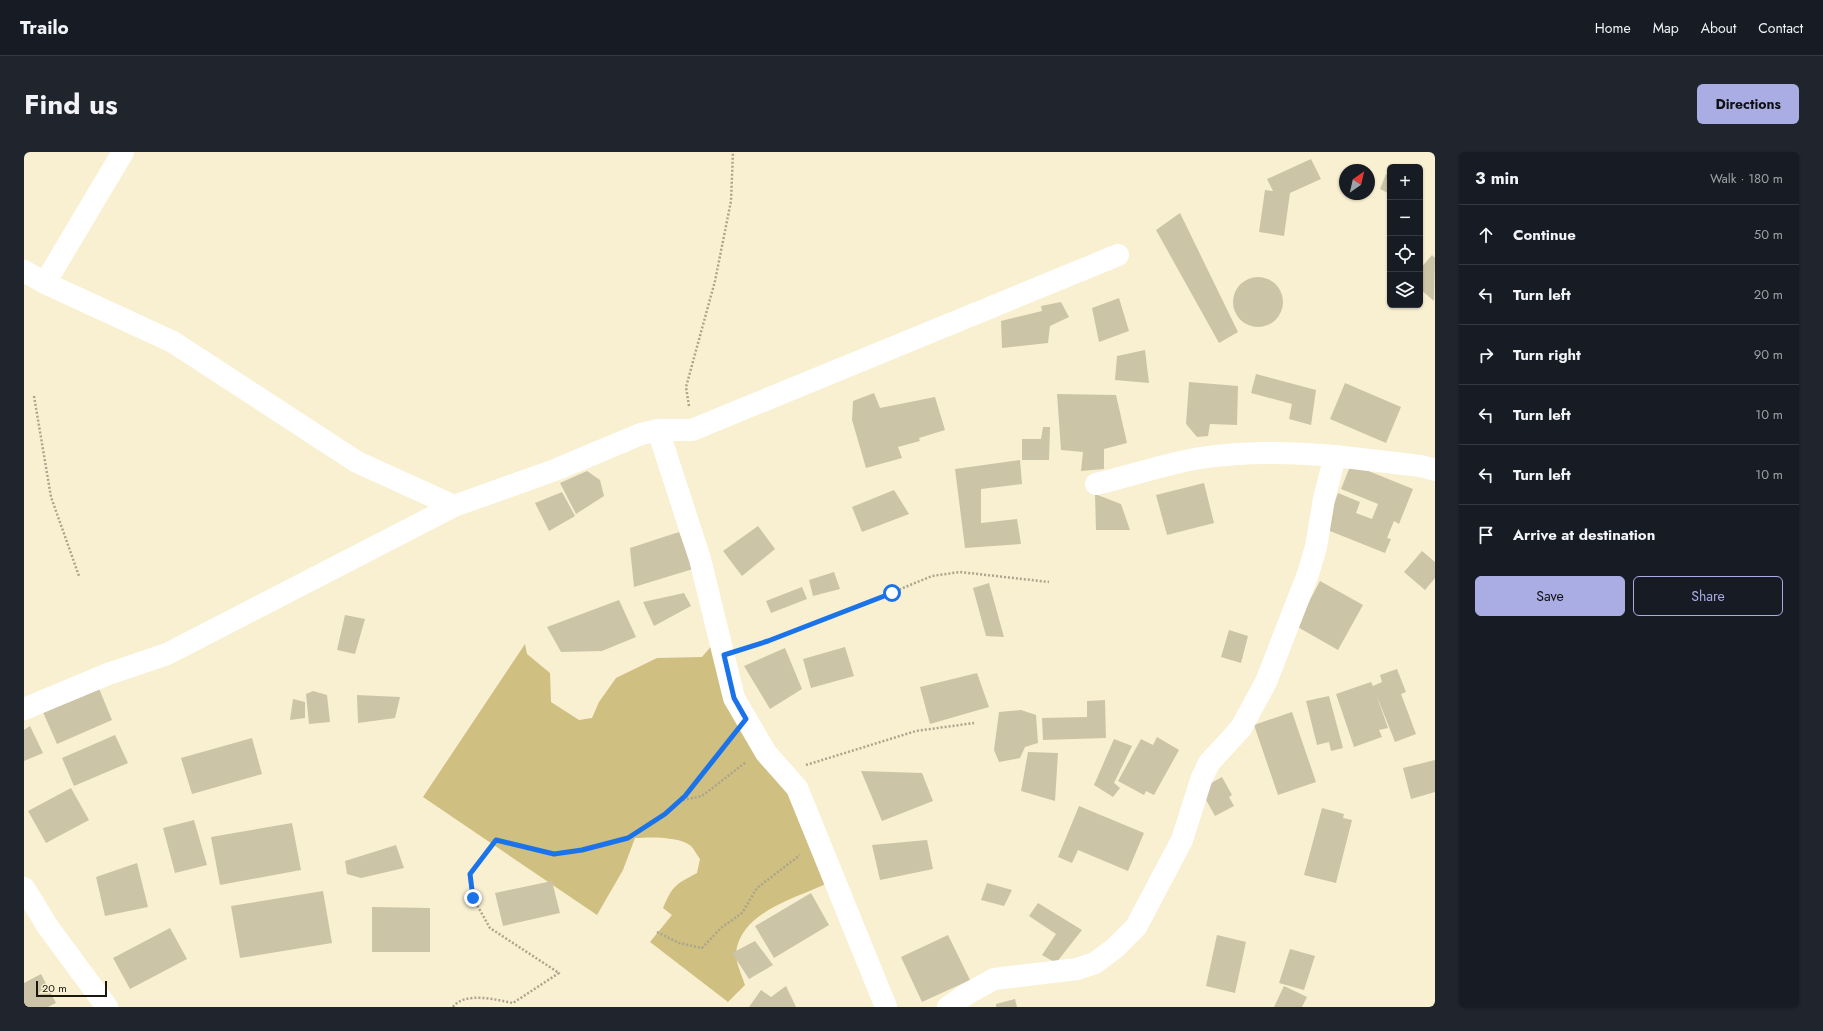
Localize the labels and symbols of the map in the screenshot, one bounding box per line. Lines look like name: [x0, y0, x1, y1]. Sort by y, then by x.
north arrow: [1339, 164, 1375, 200]
route start: [883, 584, 901, 602]
route end: [464, 889, 482, 907]
scale bar: [36, 979, 107, 998]

